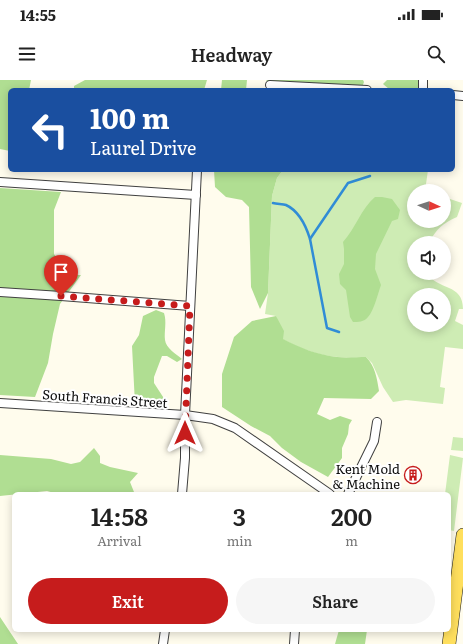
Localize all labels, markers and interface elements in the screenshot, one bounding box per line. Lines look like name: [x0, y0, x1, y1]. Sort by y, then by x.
text: 14:55: [20, 3, 56, 26]
text: Headway: [191, 41, 272, 68]
icon: menu: [16, 43, 38, 65]
icon: search: [425, 43, 447, 65]
text: 100 m: [90, 96, 170, 138]
icon: left: [24, 104, 76, 156]
text: Laurel Drive: [90, 134, 196, 161]
north arrow: [407, 184, 451, 228]
map controls: [407, 184, 451, 332]
button: sound: [407, 236, 451, 280]
pin: [44, 255, 78, 296]
icon: arrive: [50, 261, 72, 283]
button: search: [407, 288, 451, 332]
street label: South Francis Street: [42, 384, 169, 412]
position arrow: [164, 412, 206, 454]
place label: Kent Mold & Machine: [333, 459, 400, 493]
building icon: Kent Mold & Machine: [403, 465, 423, 485]
text: 14:58: [91, 498, 148, 533]
text: 3: [233, 498, 246, 533]
text: 200: [331, 498, 372, 533]
text: Arrival: [97, 531, 142, 550]
text: min: [227, 531, 252, 550]
text: m: [345, 531, 358, 550]
button: Exit: [28, 578, 228, 624]
button: Share: [236, 578, 435, 624]

